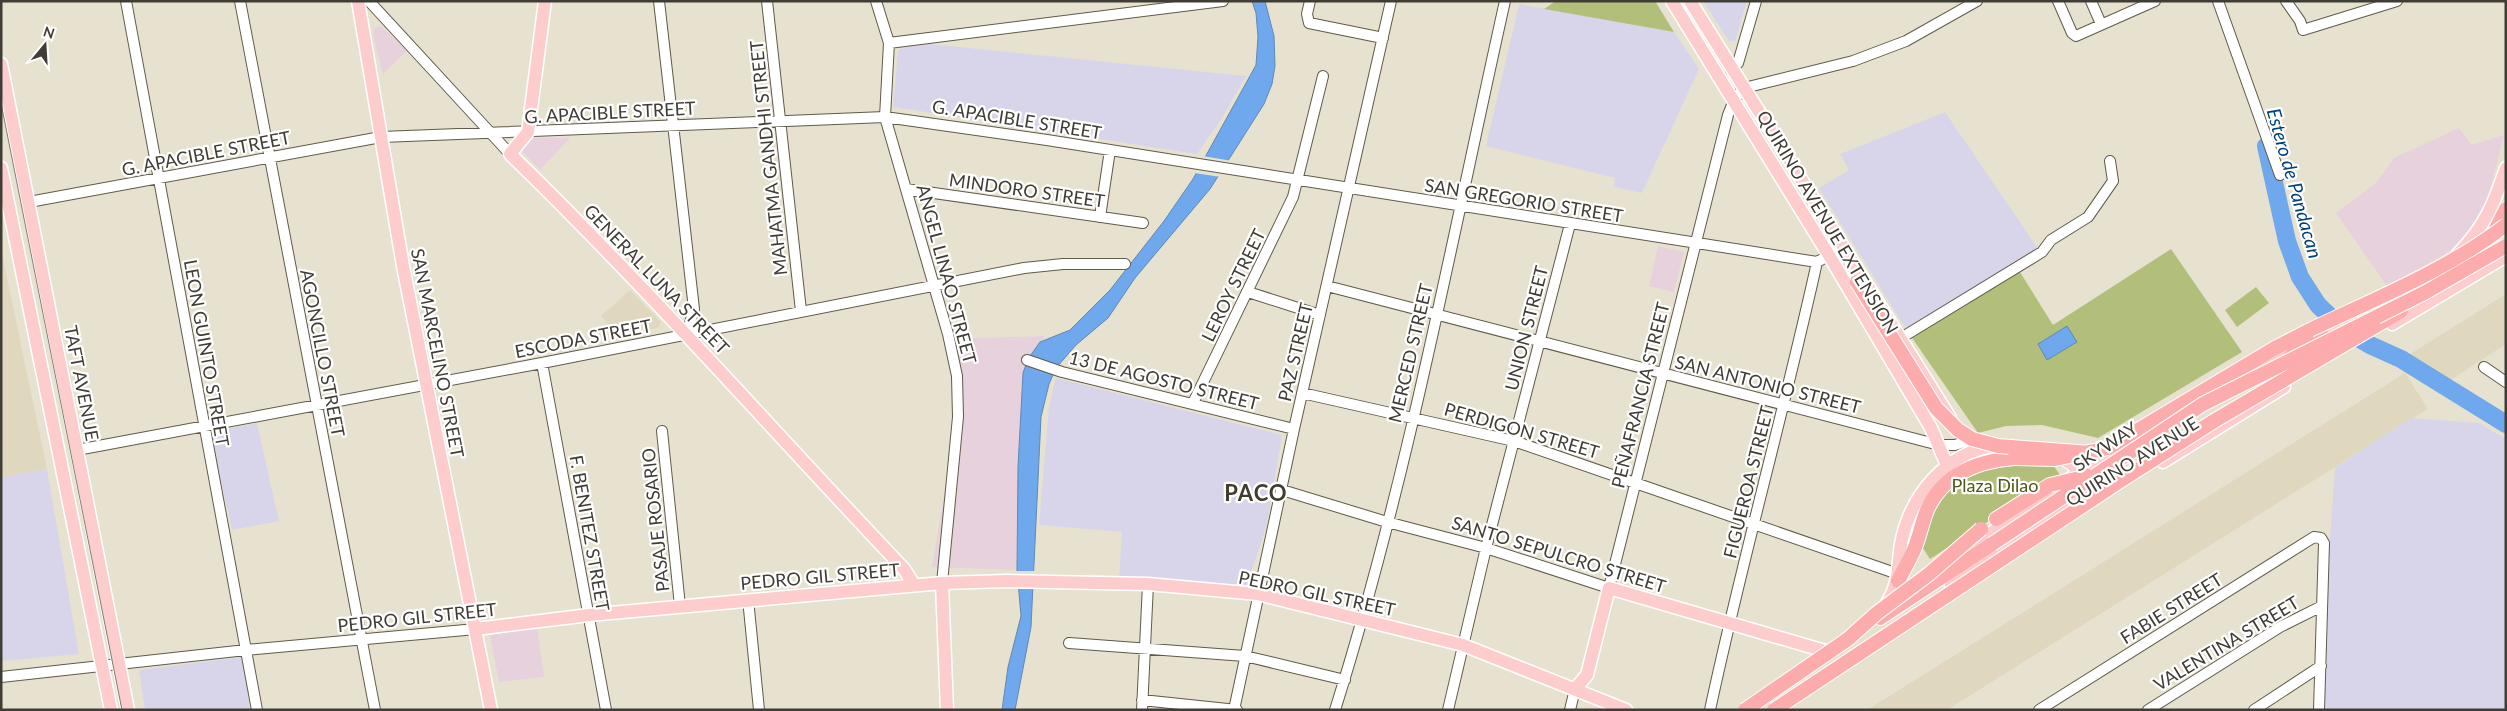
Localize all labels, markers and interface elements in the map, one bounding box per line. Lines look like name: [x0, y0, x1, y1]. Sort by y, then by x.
north arrow: [20, 20, 70, 70]
text: N: [41, 22, 57, 42]
street label: MAHATMA GANDHI STREET: [745, 39, 791, 277]
street label: G. APACIBLE STREET: [931, 95, 1104, 143]
street label: G. APACIBLE STREET: [524, 97, 697, 127]
water label: Estero de Pandacan: [2263, 105, 2327, 261]
street label: QUIRINO AVENUE EXTENSION: [1752, 106, 1904, 338]
street label: G. APACIBLE STREET: [120, 126, 293, 180]
street label: MINDORO STREET: [948, 168, 1107, 212]
street label: SAN GREGORIO STREET: [1423, 173, 1625, 227]
street label: ANGEL LINAO STREET: [912, 182, 982, 366]
street label: GENERAL LUNA STREET: [580, 200, 734, 359]
street label: LEROY STREET: [1196, 225, 1270, 345]
street label: SAN MARCELINO STREET: [407, 247, 469, 460]
street label: LEON GUINTO STREET: [180, 258, 234, 449]
street label: UNION STREET: [1500, 263, 1552, 393]
street label: AGONCILLO STREET: [296, 267, 350, 439]
street label: MERCED STREET: [1383, 281, 1437, 425]
street label: PEÑAFRANCIA STREET: [1606, 299, 1674, 490]
street label: PAZ STREET: [1273, 300, 1317, 404]
street label: ESCODA STREET: [513, 314, 654, 362]
street label: TAFT AVENUE: [60, 323, 104, 443]
street label: 13 DE AGOSTO STREET: [1067, 346, 1262, 414]
street label: SAN ANTONIO STREET: [1673, 350, 1864, 418]
street label: PERDIGON STREET: [1442, 397, 1602, 463]
street label: FIGUEROA STREET: [1718, 403, 1778, 561]
street label: QUIRINO AVENUE: [2062, 411, 2202, 511]
street label: SKYWAY: [2069, 416, 2142, 476]
street label: PASAJE ROSARIO: [637, 447, 673, 593]
street label: F. BENITEZ STREET: [565, 453, 615, 613]
park label: Plaza Dilao: [1952, 474, 2038, 496]
district label: PACO: [1224, 479, 1288, 506]
street label: SANTO SEPULCRO STREET: [1449, 511, 1669, 597]
street label: PEDRO GIL STREET: [740, 558, 901, 594]
street label: PEDRO GIL STREET: [1237, 566, 1398, 620]
street label: FABIE STREET: [2116, 568, 2226, 648]
street label: VALENTINA STREET: [2149, 591, 2303, 695]
street label: PEDRO GIL STREET: [336, 598, 498, 636]

